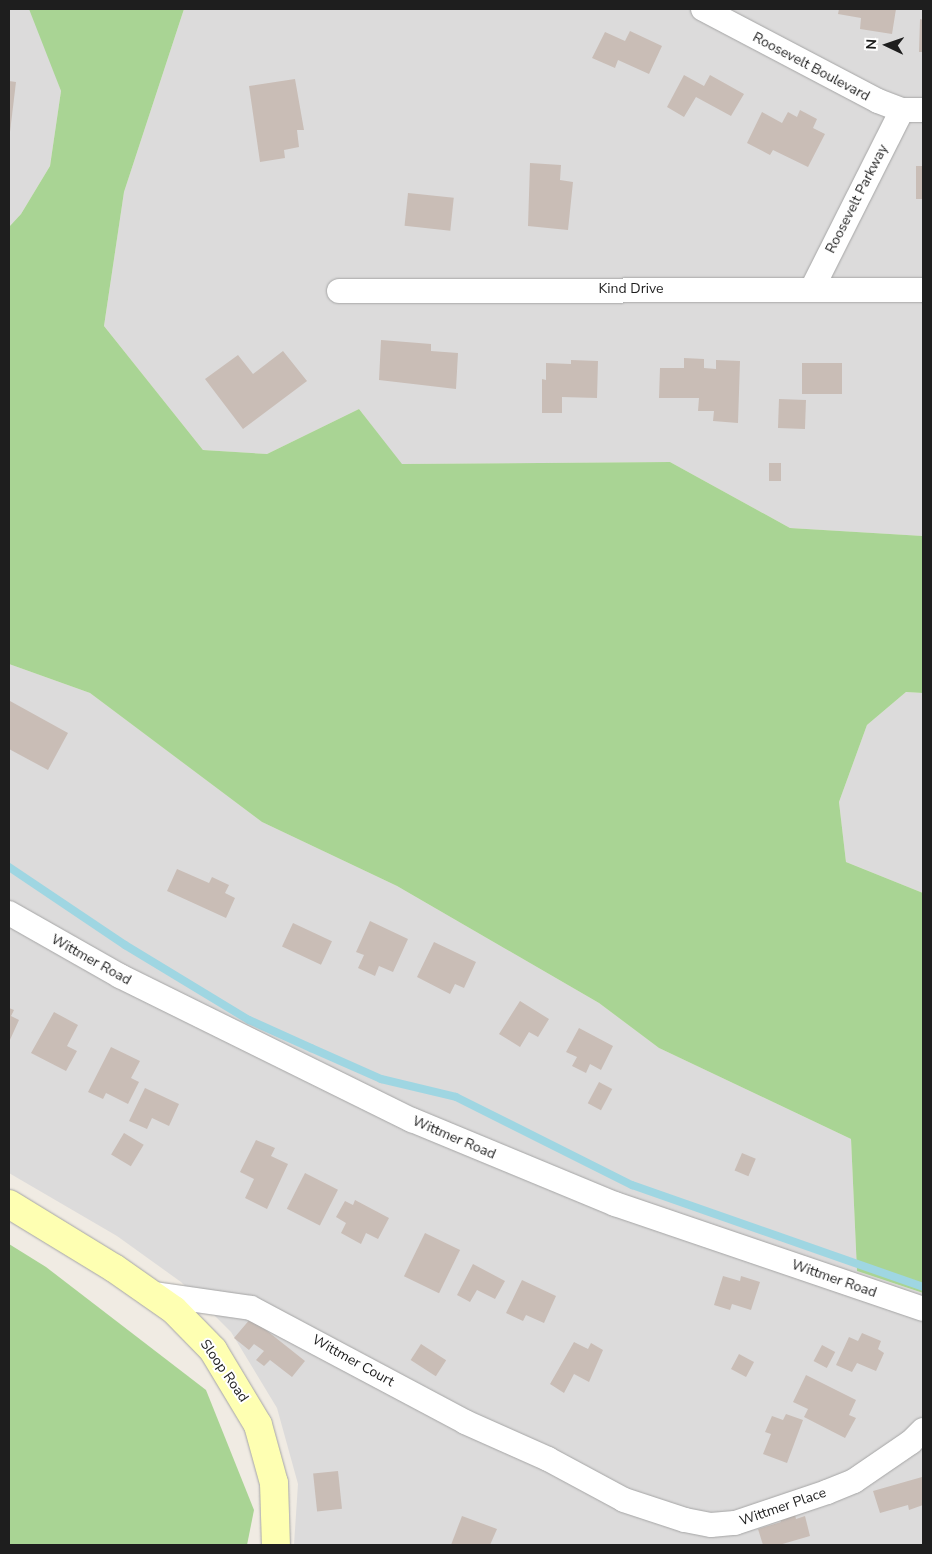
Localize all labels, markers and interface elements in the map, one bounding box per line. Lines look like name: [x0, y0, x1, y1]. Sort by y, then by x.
north arrow: [862, 20, 912, 70]
street label: Roosevelt Boulevard: [750, 29, 872, 105]
text: N: [862, 38, 881, 50]
street label: Roosevelt Parkway: [822, 142, 892, 256]
street label: Kind Drive: [599, 281, 663, 297]
street label: Wittmer Road: [48, 931, 134, 989]
street label: Wittmer Road: [410, 1113, 498, 1163]
street label: Wittmer Road: [789, 1257, 879, 1301]
street label: Wittmer Court: [309, 1332, 397, 1390]
street label: Sloop Road: [196, 1336, 252, 1406]
street label: Wittmer Place: [737, 1484, 829, 1530]

